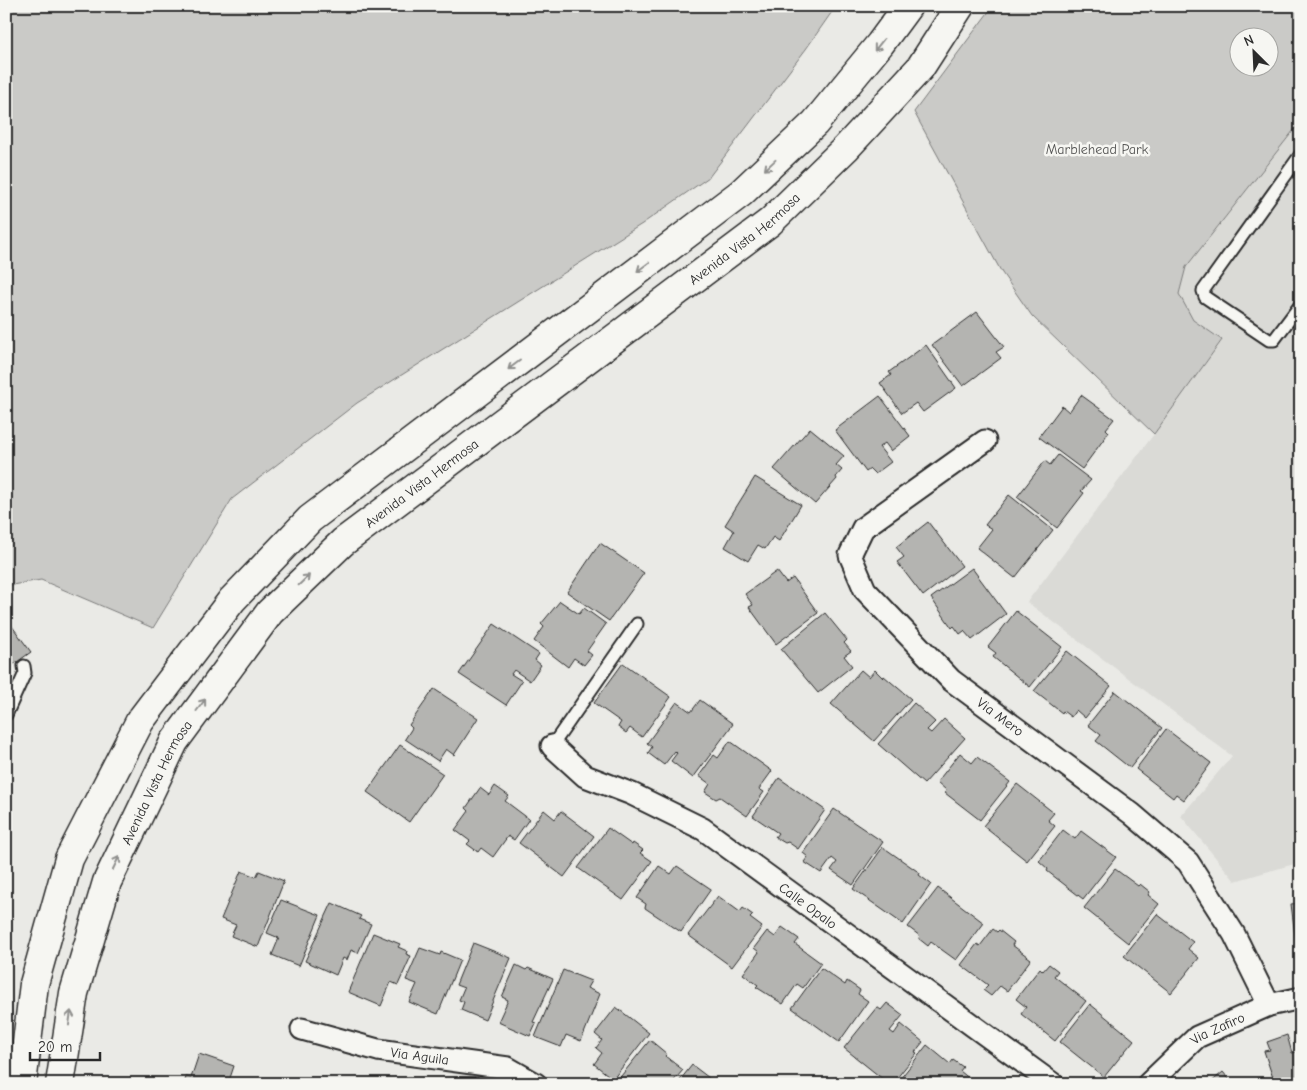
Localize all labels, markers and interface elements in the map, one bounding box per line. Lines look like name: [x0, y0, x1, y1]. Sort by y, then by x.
north arrow: [1230, 28, 1280, 78]
text: N: [1241, 31, 1257, 50]
one-way arrow: [873, 38, 884, 51]
park label: Marblehead Park: [1046, 141, 1149, 158]
one-way arrow: [764, 159, 776, 171]
street label: Avenida Vista Hermosa: [685, 189, 803, 288]
one-way arrow: [637, 261, 650, 272]
one-way arrow: [507, 360, 521, 370]
street label: Avenida Vista Hermosa: [361, 435, 482, 531]
one-way arrow: [298, 574, 310, 586]
street label: Via Mero: [974, 694, 1027, 740]
one-way arrow: [196, 698, 206, 712]
street label: Avenida Vista Hermosa: [118, 717, 196, 848]
one-way arrow: [111, 856, 121, 871]
street label: Calle Opalo: [776, 879, 840, 932]
street label: Via Zafiro: [1186, 1009, 1247, 1048]
one-way arrow: [65, 1011, 75, 1027]
scale bar: [30, 1030, 100, 1062]
text: 20 m: [38, 1038, 72, 1056]
street label: Via Aguila: [389, 1043, 450, 1068]

